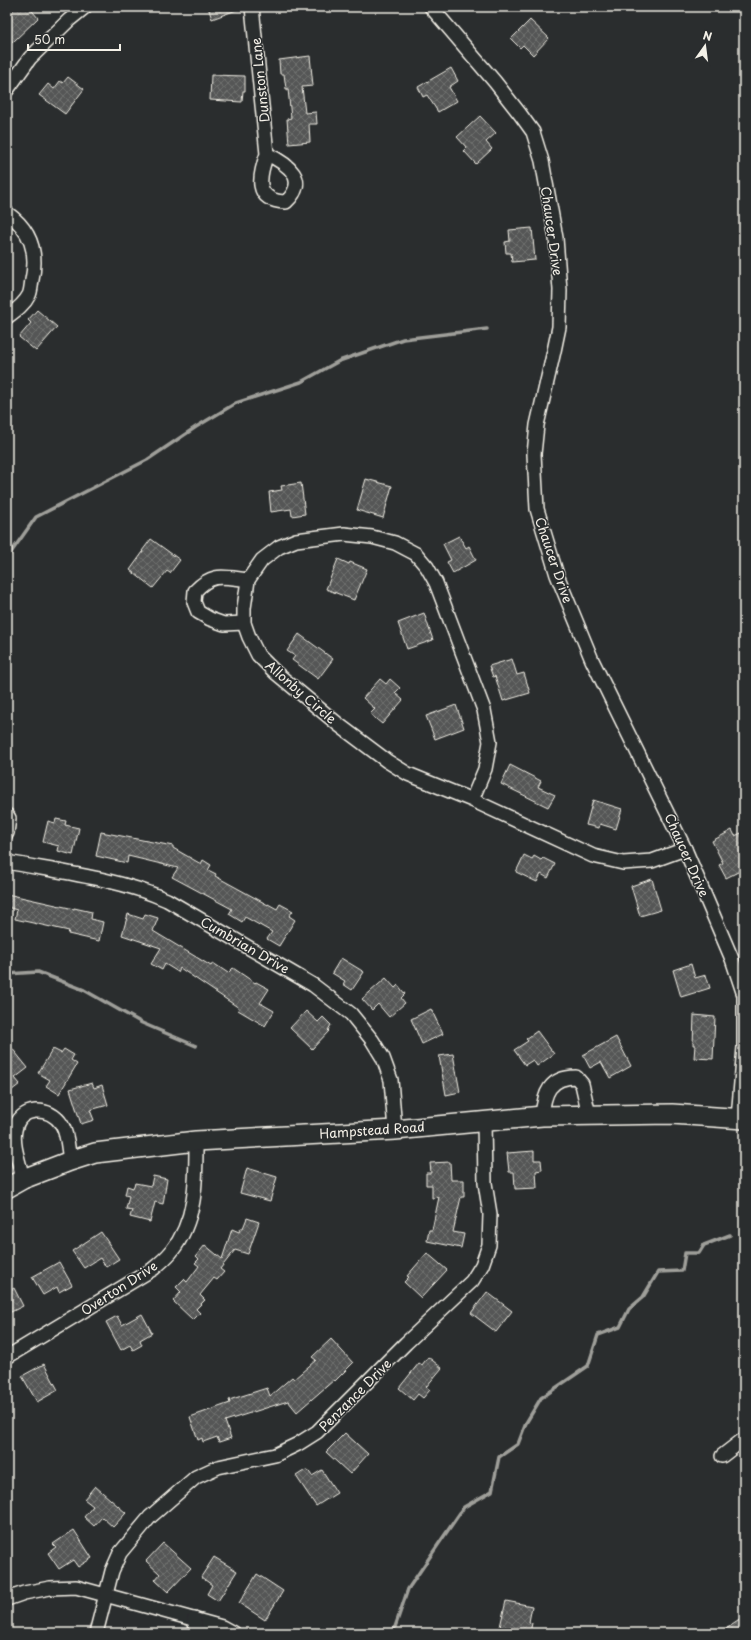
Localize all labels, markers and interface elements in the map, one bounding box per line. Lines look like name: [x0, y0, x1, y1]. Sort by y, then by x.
scale bar: [28, 26, 120, 52]
north arrow: [685, 26, 725, 66]
text: N: [701, 27, 714, 45]
text: 50 m: [34, 30, 65, 48]
street label: Dunston Lane: [246, 37, 273, 123]
street label: Chaucer Drive: [537, 185, 568, 277]
street label: Chaucer Drive: [531, 514, 578, 605]
street label: Allonby Circle: [262, 655, 341, 728]
street label: Chaucer Drive: [661, 810, 714, 900]
street label: Cumbrian Drive: [197, 911, 293, 978]
street label: Hampstead Road: [319, 1116, 425, 1143]
street label: Overton Drive: [77, 1256, 161, 1319]
street label: Penzance Drive: [314, 1354, 395, 1435]

